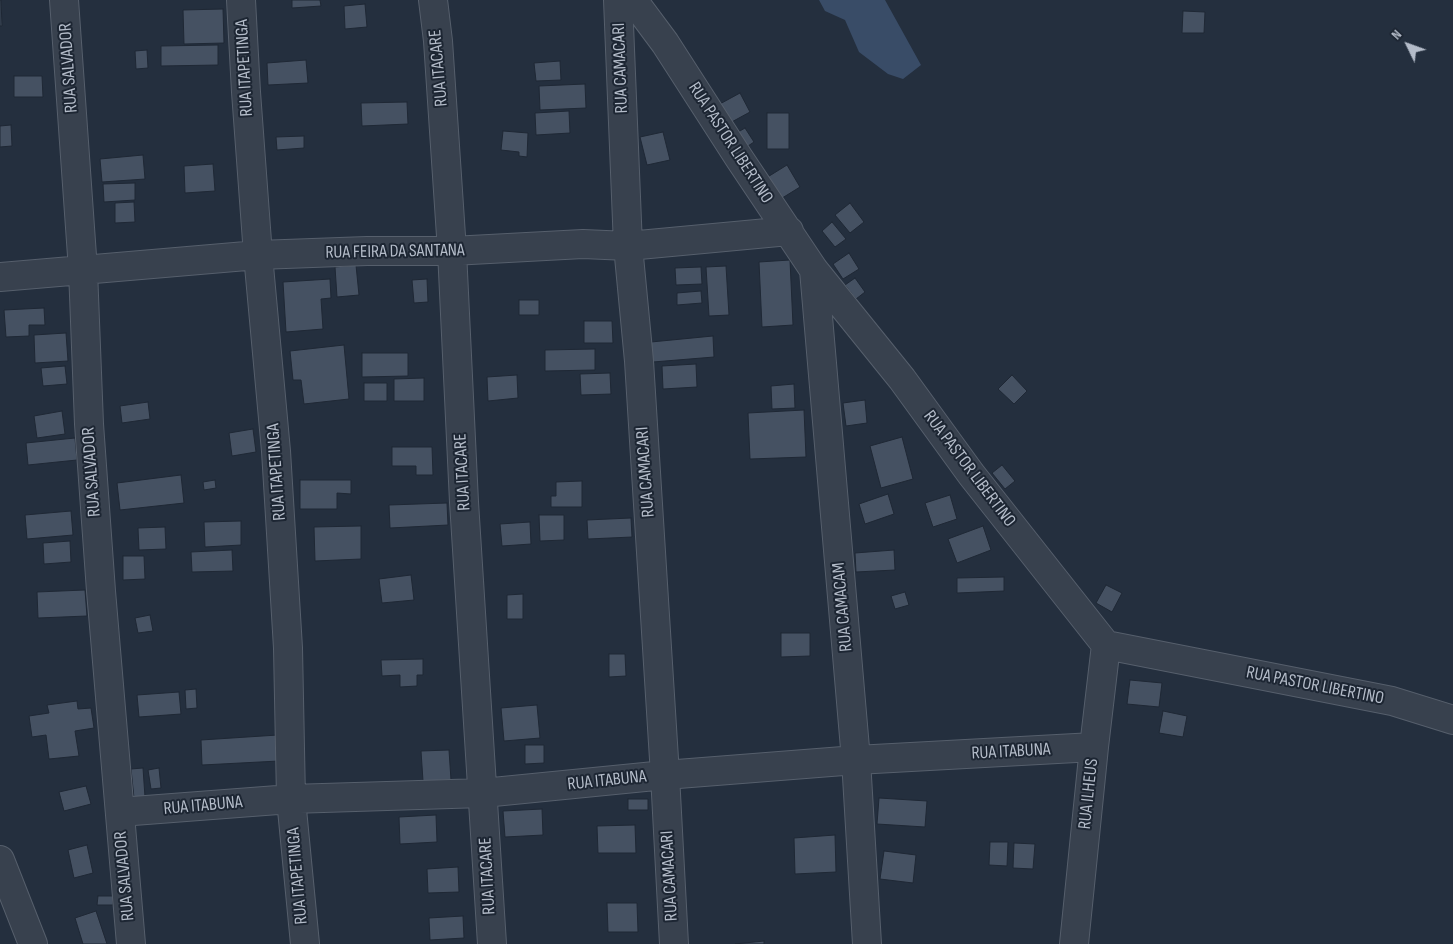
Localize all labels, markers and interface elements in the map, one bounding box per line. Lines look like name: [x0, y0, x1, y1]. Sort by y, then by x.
street label: RUA ITAPETINGA: [232, 19, 258, 117]
north arrow: [1383, 20, 1433, 70]
street label: RUA SALVADOR: [55, 22, 83, 114]
street label: RUA CAMACARI: [609, 22, 633, 114]
text: N: [1388, 26, 1405, 43]
street label: RUA ITACARE: [425, 28, 453, 108]
street label: RUA PASTOR LIBERTINO: [683, 78, 777, 208]
street label: RUA FEIRA DA SANTANA: [325, 240, 465, 264]
street label: RUA PASTOR LIBERTINO: [918, 407, 1020, 531]
street label: RUA ITAPETINGA: [263, 423, 291, 521]
street label: RUA SALVADOR: [78, 426, 106, 518]
street label: RUA CAMACARI: [632, 426, 660, 518]
street label: RUA ITACARE: [450, 433, 476, 511]
street label: RUA CAMACAM: [828, 562, 858, 652]
street label: RUA PASTOR LIBERTINO: [1244, 662, 1386, 710]
street label: RUA ITABUNA: [971, 739, 1051, 765]
street label: RUA ILHEUS: [1075, 758, 1103, 830]
street label: RUA ITABUNA: [566, 766, 648, 796]
street label: RUA ITABUNA: [163, 792, 243, 820]
street label: RUA ITAPETINGA: [283, 827, 313, 925]
street label: RUA SALVADOR: [110, 830, 140, 922]
street label: RUA CAMACARI: [657, 830, 683, 922]
street label: RUA ITACARE: [475, 837, 501, 915]

